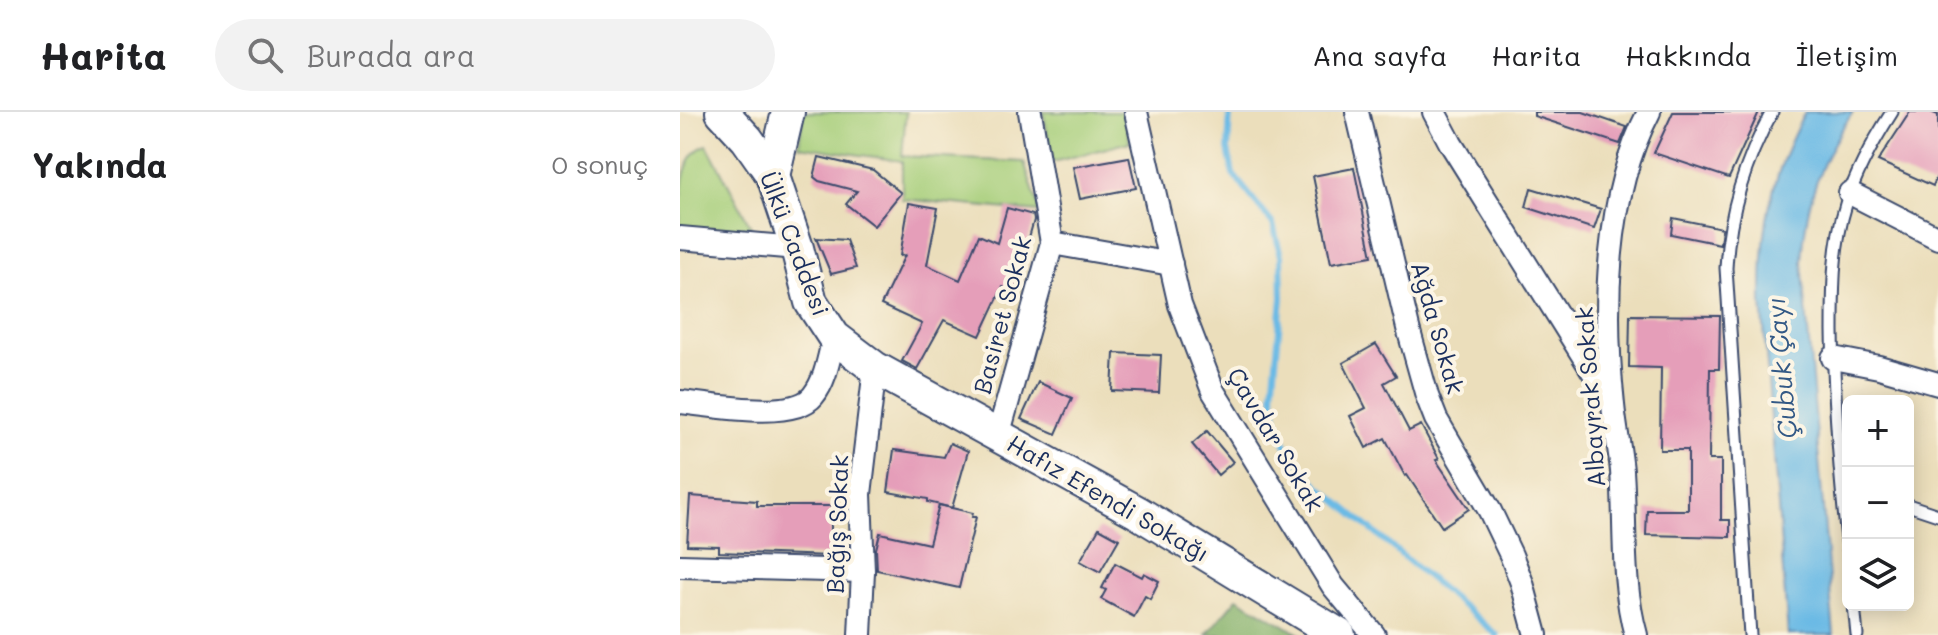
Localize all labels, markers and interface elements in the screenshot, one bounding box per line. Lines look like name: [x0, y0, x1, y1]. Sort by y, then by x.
search box: [215, 19, 775, 91]
text: Harita: [40, 30, 167, 80]
icon: search: [243, 33, 287, 77]
text: Burada ara: [307, 35, 475, 75]
text: Ana sayfa: [1312, 37, 1448, 73]
text: Harita: [1492, 37, 1581, 73]
text: Hakkında: [1625, 37, 1752, 73]
text: İletişim: [1796, 37, 1898, 73]
text: Yakında: [32, 142, 167, 187]
text: 0 sonuç: [552, 147, 648, 181]
street label: Ülkü Caddesi: [754, 167, 837, 320]
street label: Basiret Sokak: [966, 232, 1038, 397]
street label: Ağda Sokak: [1405, 258, 1472, 397]
water label: Çubuk Çayı: [1758, 296, 1804, 440]
street label: Albayrak Sokak: [1568, 306, 1611, 488]
street label: Çavdar Sokak: [1221, 361, 1332, 517]
map controls: [1842, 395, 1914, 611]
button: +: [1842, 395, 1914, 467]
street label: Hafız Efendi Sokağı: [1002, 427, 1215, 568]
street label: Bağış Sokak: [819, 454, 854, 594]
button: −: [1842, 467, 1914, 539]
button: layers: [1842, 539, 1914, 611]

